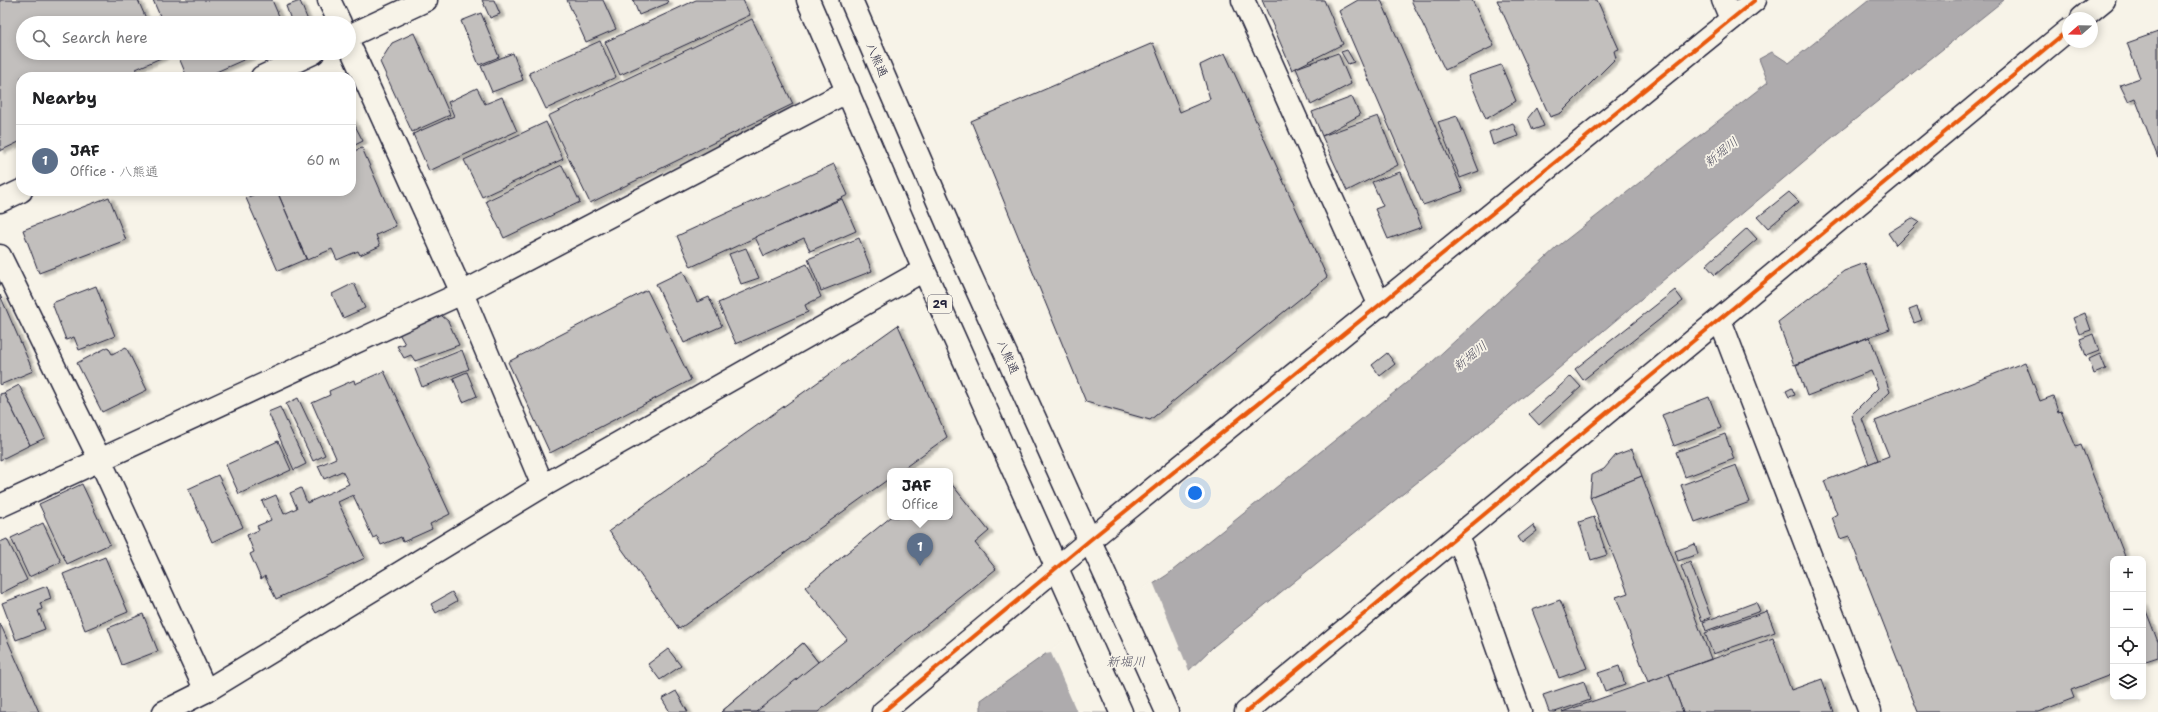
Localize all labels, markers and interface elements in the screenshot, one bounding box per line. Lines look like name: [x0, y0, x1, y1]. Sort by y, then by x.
north arrow: [2062, 12, 2098, 48]
search box: [16, 16, 356, 60]
icon: search: [30, 27, 52, 49]
text: Search here: [62, 28, 148, 48]
street label: 八熊通: [863, 40, 891, 80]
text: Nearby: [32, 87, 97, 109]
water label: 新堀川: [1700, 133, 1742, 171]
text: JAF: [70, 141, 100, 161]
text: 1: [42, 152, 48, 169]
text: 60 m: [307, 152, 340, 169]
text: Office · 八熊通: [70, 163, 158, 180]
road number: 29: [928, 295, 952, 313]
street label: 八熊通: [993, 337, 1023, 377]
water label: 新堀川: [1449, 337, 1491, 375]
popup: [887, 468, 953, 520]
text: JAF: [902, 476, 931, 496]
your location: [1185, 483, 1205, 503]
text: Office: [902, 496, 938, 513]
pin: 1: [907, 533, 933, 566]
map controls: [2110, 556, 2146, 700]
button: +: [2110, 556, 2146, 592]
button: −: [2110, 592, 2146, 628]
button: locate: [2110, 628, 2146, 664]
water label: 新堀川: [1106, 653, 1146, 670]
button: layers: [2110, 664, 2146, 700]

